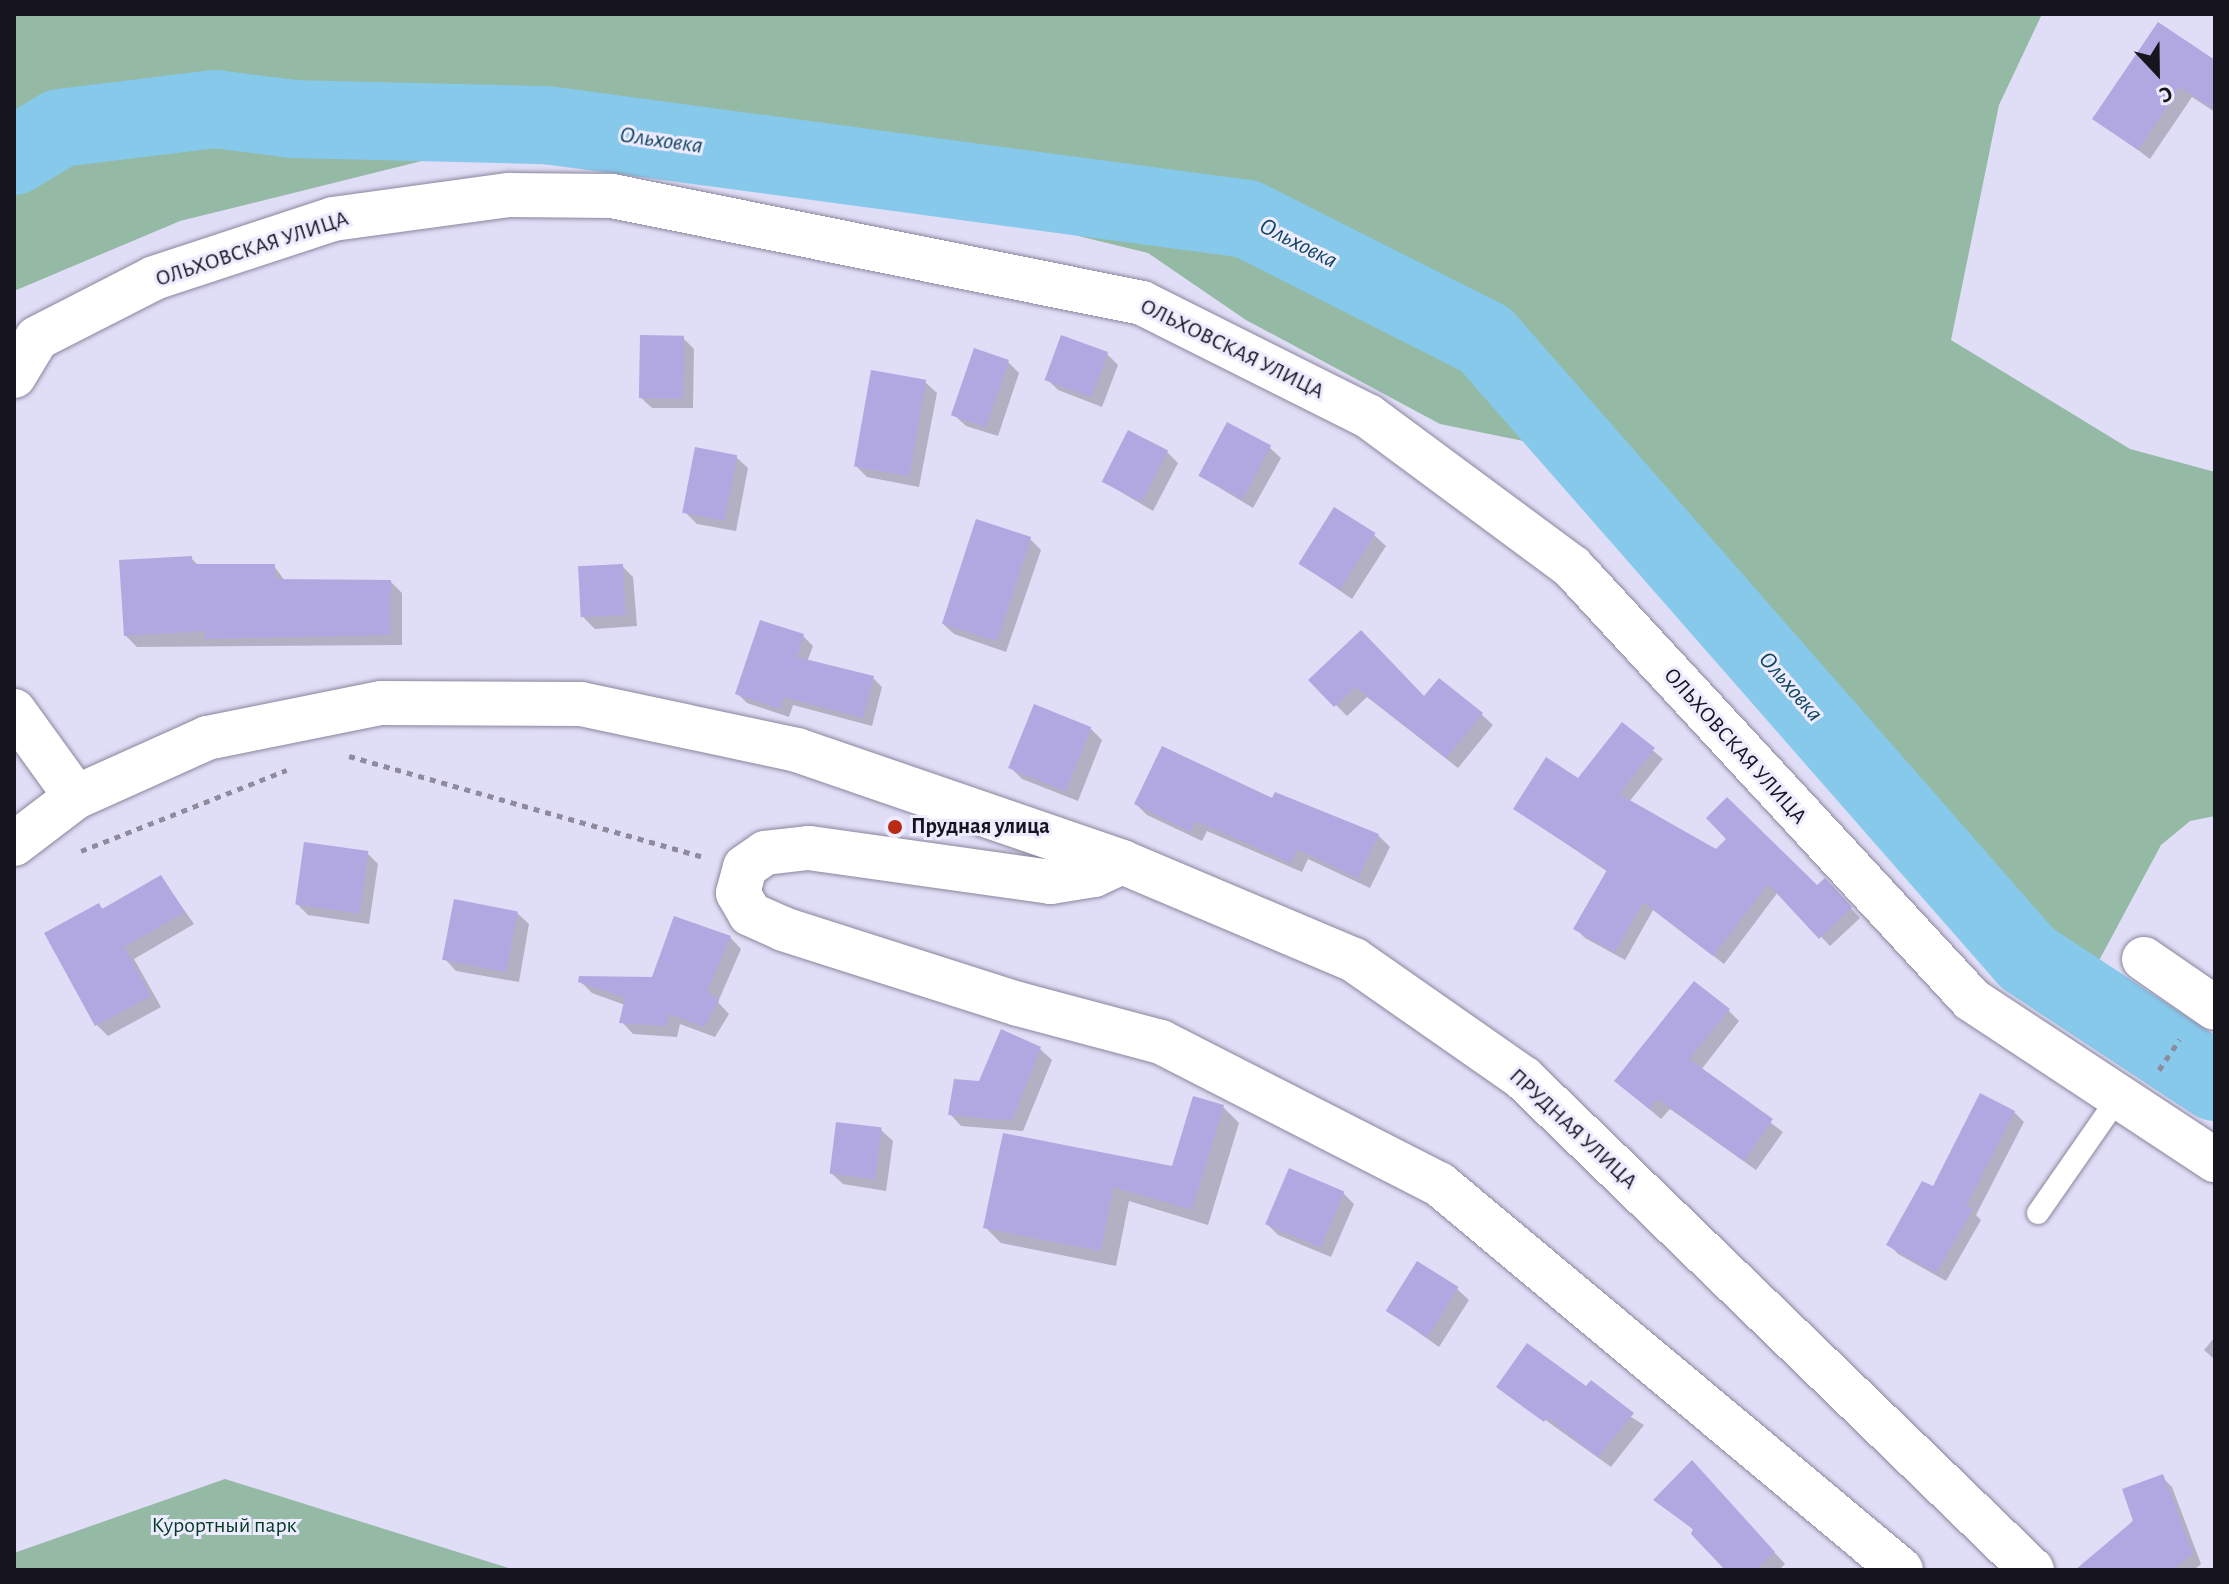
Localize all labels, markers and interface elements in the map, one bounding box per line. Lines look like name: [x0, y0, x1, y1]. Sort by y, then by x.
north arrow: [2117, 32, 2197, 112]
text: С: [2156, 82, 2176, 107]
water label: Ольховка: [618, 121, 704, 161]
street label: ОЛЬХОВСКАЯ УЛИЦА: [152, 205, 352, 293]
water label: Ольховка: [1254, 212, 1342, 276]
street label: ОЛЬХОВСКАЯ УЛИЦА: [1136, 293, 1328, 405]
water label: Ольховка: [1752, 646, 1828, 728]
street label: ОЛЬХОВСКАЯ УЛИЦА: [1658, 662, 1812, 830]
place label: Прудная улица: [911, 814, 1050, 840]
marker: Прудная улица: [886, 818, 904, 836]
street label: ПРУДНАЯ УЛИЦА: [1504, 1063, 1642, 1195]
park label: Курортный парк: [151, 1513, 297, 1539]

